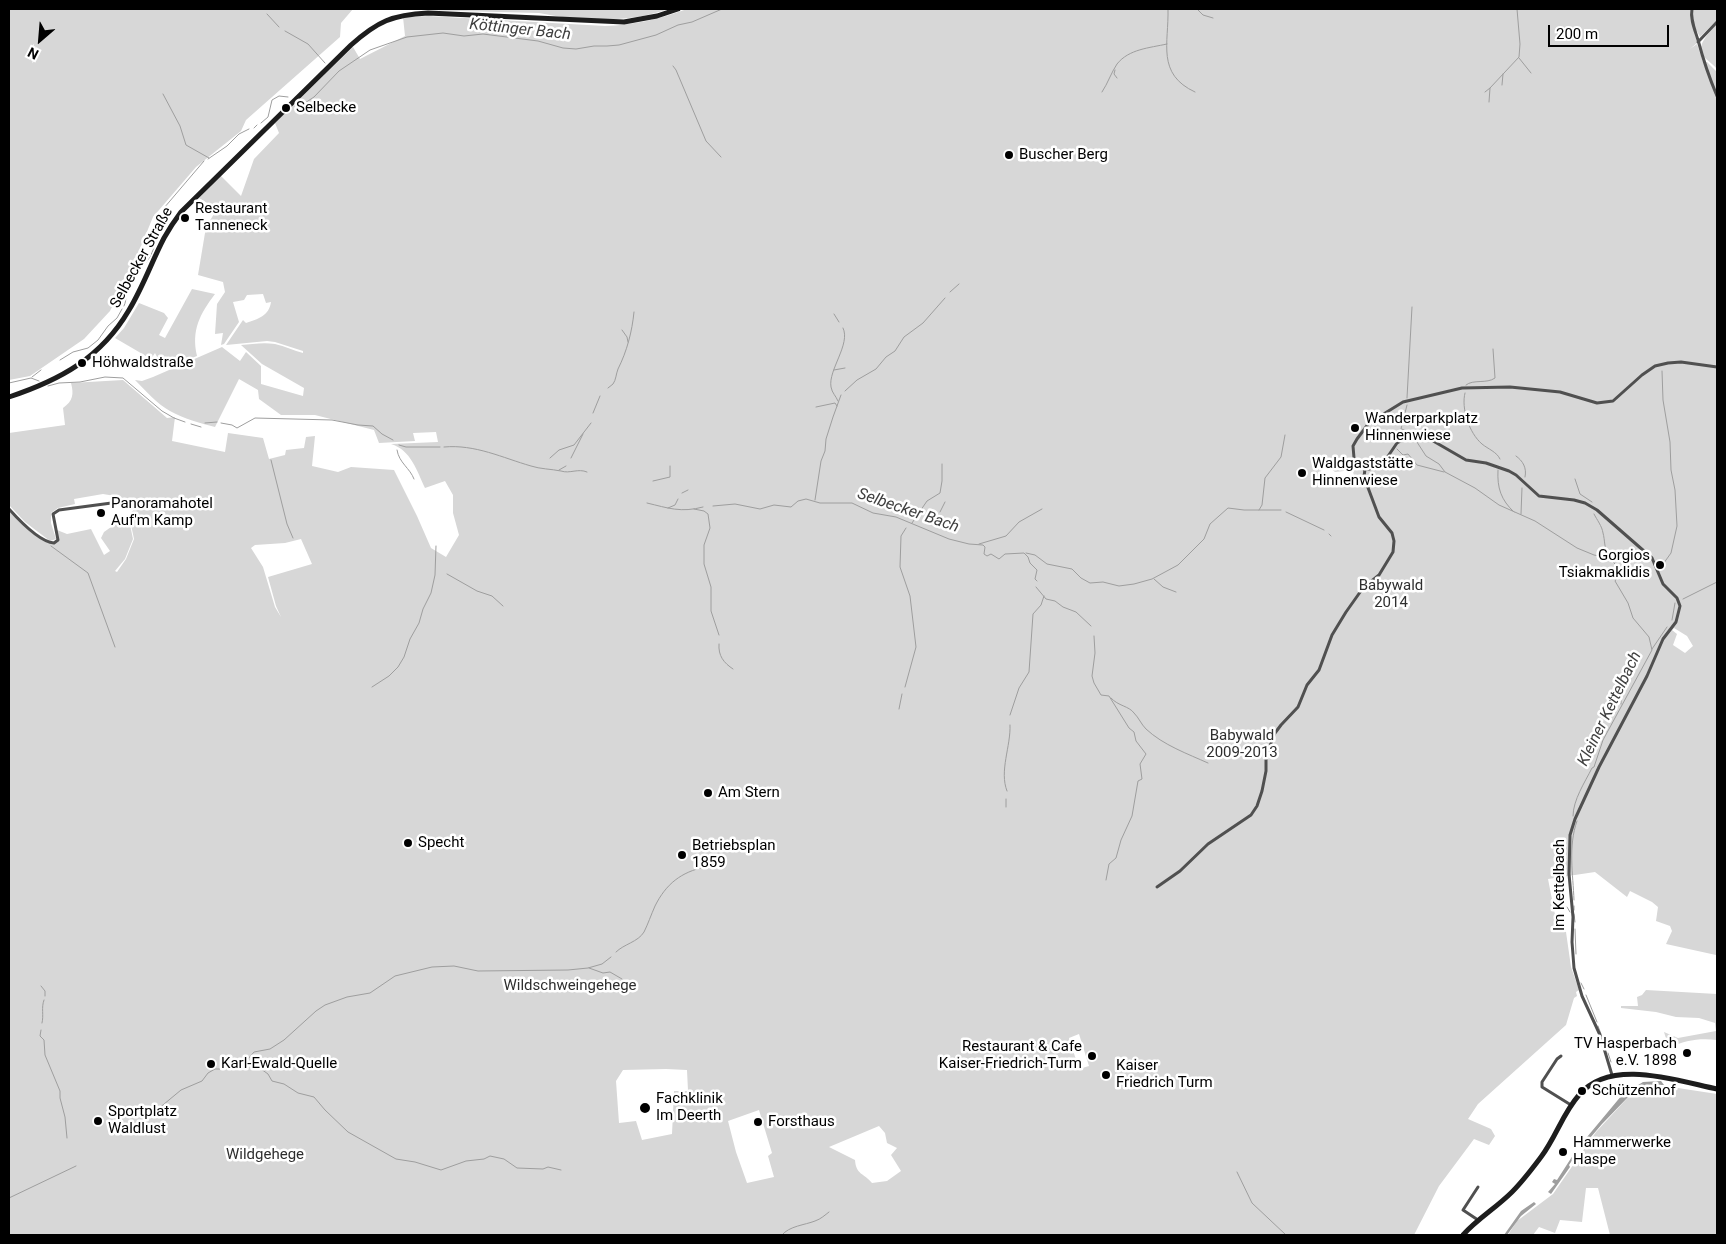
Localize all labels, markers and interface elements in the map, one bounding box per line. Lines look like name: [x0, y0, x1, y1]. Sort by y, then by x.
north arrow: [15, 15, 65, 65]
water label: Köttinger Bach: [468, 15, 572, 45]
scale bar: [1551, 15, 1672, 47]
text: 200 m: [1556, 25, 1598, 43]
text: N: [25, 44, 41, 63]
place label: Selbecke: [296, 99, 356, 117]
marker: Selbecke: [280, 102, 292, 114]
place label: Buscher Berg: [1019, 146, 1108, 164]
marker: Buscher Berg: [1003, 149, 1015, 161]
place label: Restaurant Tanneneck: [195, 200, 267, 235]
street label: Selbecker Straße: [107, 204, 177, 312]
marker: Restaurant Tanneneck: [179, 212, 191, 224]
place label: Höhwaldstraße: [92, 354, 194, 372]
marker: Höhwaldstraße: [76, 357, 88, 369]
place label: Wanderparkplatz Hinnenwiese: [1365, 410, 1478, 445]
marker: Wanderparkplatz Hinnenwiese: [1349, 422, 1361, 434]
place label: Waldgaststätte Hinnenwiese: [1312, 455, 1413, 490]
marker: Waldgaststätte Hinnenwiese: [1296, 467, 1308, 479]
water label: Selbecker Bach: [855, 485, 961, 537]
place label: Panoramahotel Auf'm Kamp: [111, 495, 213, 530]
marker: Panoramahotel Auf'm Kamp: [95, 507, 107, 519]
place label: Gorgios Tsiakmaklidis: [1559, 547, 1650, 582]
marker: Gorgios Tsiakmaklidis: [1654, 559, 1666, 571]
park label: Babywald 2014: [1359, 577, 1423, 612]
water label: Kleiner Kettelbach: [1574, 649, 1646, 769]
park label: Babywald 2009-2013: [1206, 727, 1278, 762]
place label: Am Stern: [718, 784, 780, 802]
marker: Am Stern: [702, 787, 714, 799]
place label: Specht: [418, 834, 464, 852]
marker: Specht: [402, 837, 414, 849]
place label: Betriebsplan 1859: [692, 837, 776, 872]
street label: Im Kettelbach: [1551, 839, 1569, 931]
marker: Betriebsplan 1859: [676, 849, 688, 861]
park label: Wildschweingehege: [503, 977, 637, 995]
place label: TV Hasperbach e.V. 1898: [1574, 1035, 1677, 1070]
place label: Restaurant & Cafe Kaiser-Friedrich-Turm: [939, 1038, 1082, 1073]
marker: TV Hasperbach e.V. 1898: [1681, 1047, 1693, 1059]
marker: Restaurant & Cafe Kaiser-Friedrich-Turm: [1086, 1050, 1098, 1062]
place label: Karl-Ewald-Quelle: [221, 1055, 337, 1073]
place label: Kaiser Friedrich Turm: [1116, 1057, 1213, 1092]
marker: Karl-Ewald-Quelle: [205, 1058, 217, 1070]
marker: Kaiser Friedrich Turm: [1100, 1069, 1112, 1081]
place label: Schützenhof: [1592, 1082, 1676, 1100]
marker: Schützenhof: [1576, 1085, 1588, 1097]
place label: Fachklinik Im Deerth: [656, 1090, 723, 1125]
marker: Fachklinik Im Deerth: [638, 1101, 652, 1115]
place label: Sportplatz Waldlust: [108, 1103, 177, 1138]
place label: Forsthaus: [768, 1113, 835, 1131]
marker: Sportplatz Waldlust: [92, 1115, 104, 1127]
marker: Forsthaus: [752, 1116, 764, 1128]
place label: Hammerwerke Haspe: [1573, 1134, 1671, 1169]
park label: Wildgehege: [226, 1146, 304, 1164]
marker: Hammerwerke Haspe: [1557, 1146, 1569, 1158]

